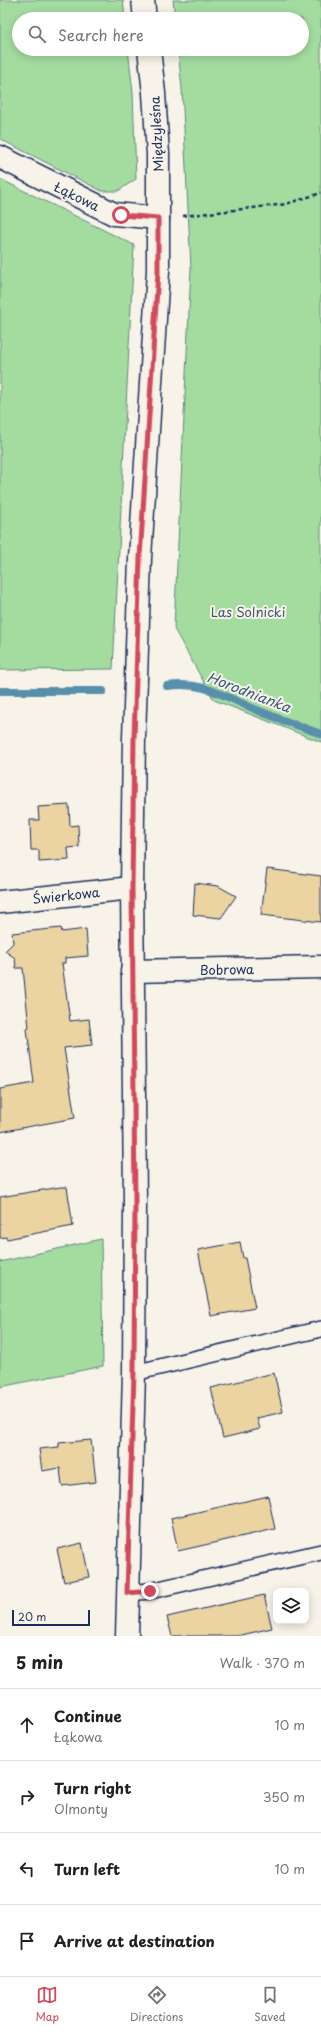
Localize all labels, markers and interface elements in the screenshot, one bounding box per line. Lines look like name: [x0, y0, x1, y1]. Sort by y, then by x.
search box: [12, 12, 309, 56]
icon: search: [26, 23, 48, 45]
text: Search here: [58, 23, 144, 46]
street label: Międzyleśna: [144, 95, 167, 172]
street label: Łąkowa: [50, 177, 104, 216]
route start: [112, 206, 130, 224]
park label: Las Solnicki: [211, 602, 285, 621]
water label: Horodnianka: [204, 666, 295, 718]
street label: Świerkowa: [32, 882, 101, 908]
street label: Bobrowa: [200, 959, 255, 979]
route end: [141, 1582, 159, 1600]
map controls: [273, 1588, 309, 1624]
button: layers: [273, 1588, 309, 1624]
scale bar: [12, 1608, 90, 1627]
text: 20 m: [18, 1608, 46, 1625]
text: 5 min: [16, 1649, 63, 1675]
text: Walk · 370 m: [220, 1653, 305, 1672]
text: Continue: [54, 1704, 122, 1727]
icon: ahead: [16, 1714, 38, 1736]
text: 10 m: [275, 1715, 305, 1734]
text: Łąkowa: [54, 1727, 102, 1746]
text: Turn right: [54, 1776, 131, 1799]
icon: right: [16, 1786, 38, 1808]
text: 350 m: [263, 1787, 305, 1806]
text: Olmonty: [54, 1799, 108, 1818]
text: Turn left: [54, 1857, 120, 1880]
icon: left: [16, 1858, 38, 1880]
text: 10 m: [275, 1859, 305, 1878]
text: Arrive at destination: [54, 1929, 215, 1952]
icon: arrive: [16, 1930, 38, 1952]
tab: Map: [35, 1984, 59, 2025]
tab: Directions: [130, 1984, 183, 2025]
tab: Saved: [254, 1984, 286, 2025]

